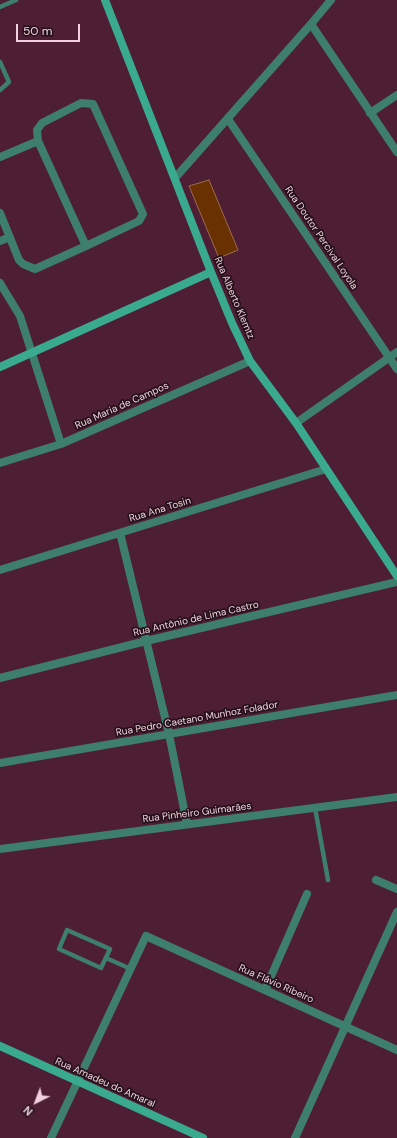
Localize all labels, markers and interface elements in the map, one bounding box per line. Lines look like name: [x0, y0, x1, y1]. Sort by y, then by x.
scale bar: [18, 16, 82, 42]
text: 50 m: [23, 23, 52, 39]
street label: Rua Doutor Percival Loyola: [282, 184, 360, 292]
street label: Rua Alberto Klemtz: [211, 255, 257, 341]
street label: Rua Maria de Campos: [73, 380, 171, 432]
street label: Rua Ana Tosin: [128, 495, 192, 525]
street label: Rua Antônio de Lima Castro: [132, 599, 260, 639]
street label: Rua Pedro Caetano Munhoz Folador: [115, 699, 279, 739]
street label: Rua Pinheiro Guimarães: [142, 800, 252, 826]
street label: Rua Flávio Ribeiro: [237, 962, 315, 1006]
street label: Rua Amadeu do Amaral: [53, 1055, 157, 1111]
north arrow: [16, 1082, 56, 1122]
text: N: [20, 1103, 36, 1119]

